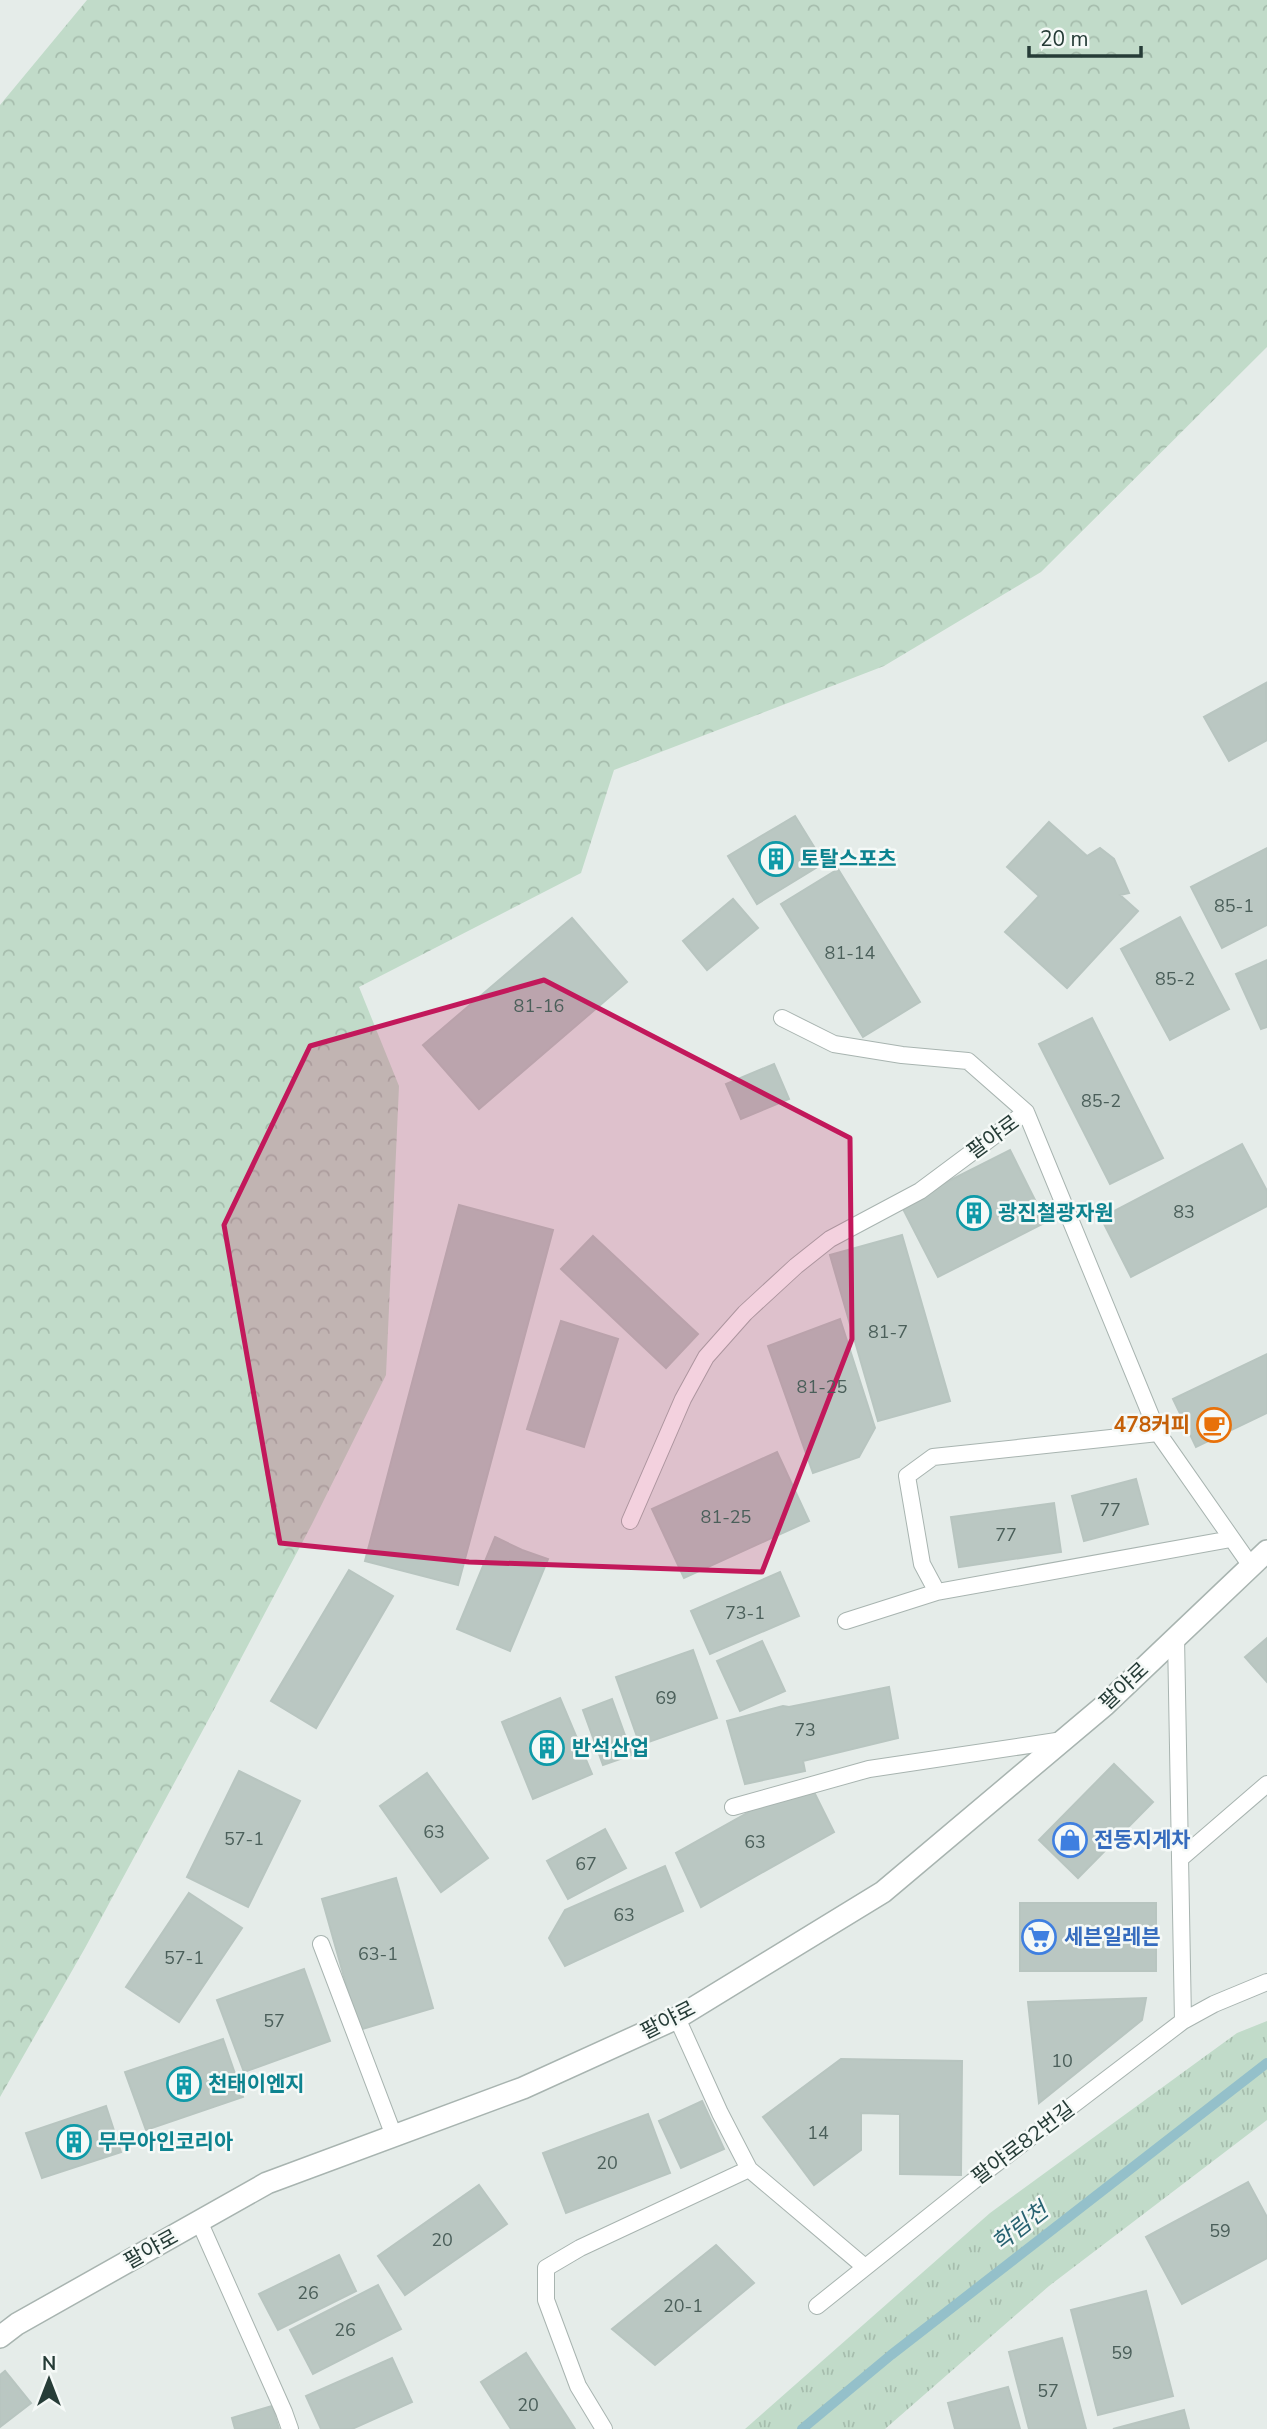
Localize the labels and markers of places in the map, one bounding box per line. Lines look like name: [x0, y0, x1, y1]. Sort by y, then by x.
building icon: 토탈스포츠: [757, 840, 795, 878]
place label: 토탈스포츠: [800, 845, 897, 873]
building icon: 광진철광자원: [955, 1194, 993, 1232]
place label: 광진철광자원: [998, 1199, 1114, 1227]
cafe icon: 478커피: [1195, 1406, 1233, 1444]
place label: 478커피: [1114, 1411, 1190, 1439]
building icon: 반석산업: [528, 1729, 566, 1767]
place label: 반석산업: [572, 1734, 649, 1762]
shop icon: 전동지게차: [1051, 1821, 1089, 1859]
place label: 전동지게차: [1094, 1826, 1191, 1854]
supermarket icon: 세븐일레븐: [1020, 1918, 1058, 1956]
place label: 세븐일레븐: [1064, 1923, 1161, 1951]
building icon: 천태이엔지: [165, 2065, 203, 2103]
place label: 천태이엔지: [208, 2070, 305, 2098]
building icon: 무무아인코리아: [55, 2123, 93, 2161]
place label: 무무아인코리아: [98, 2128, 233, 2156]

